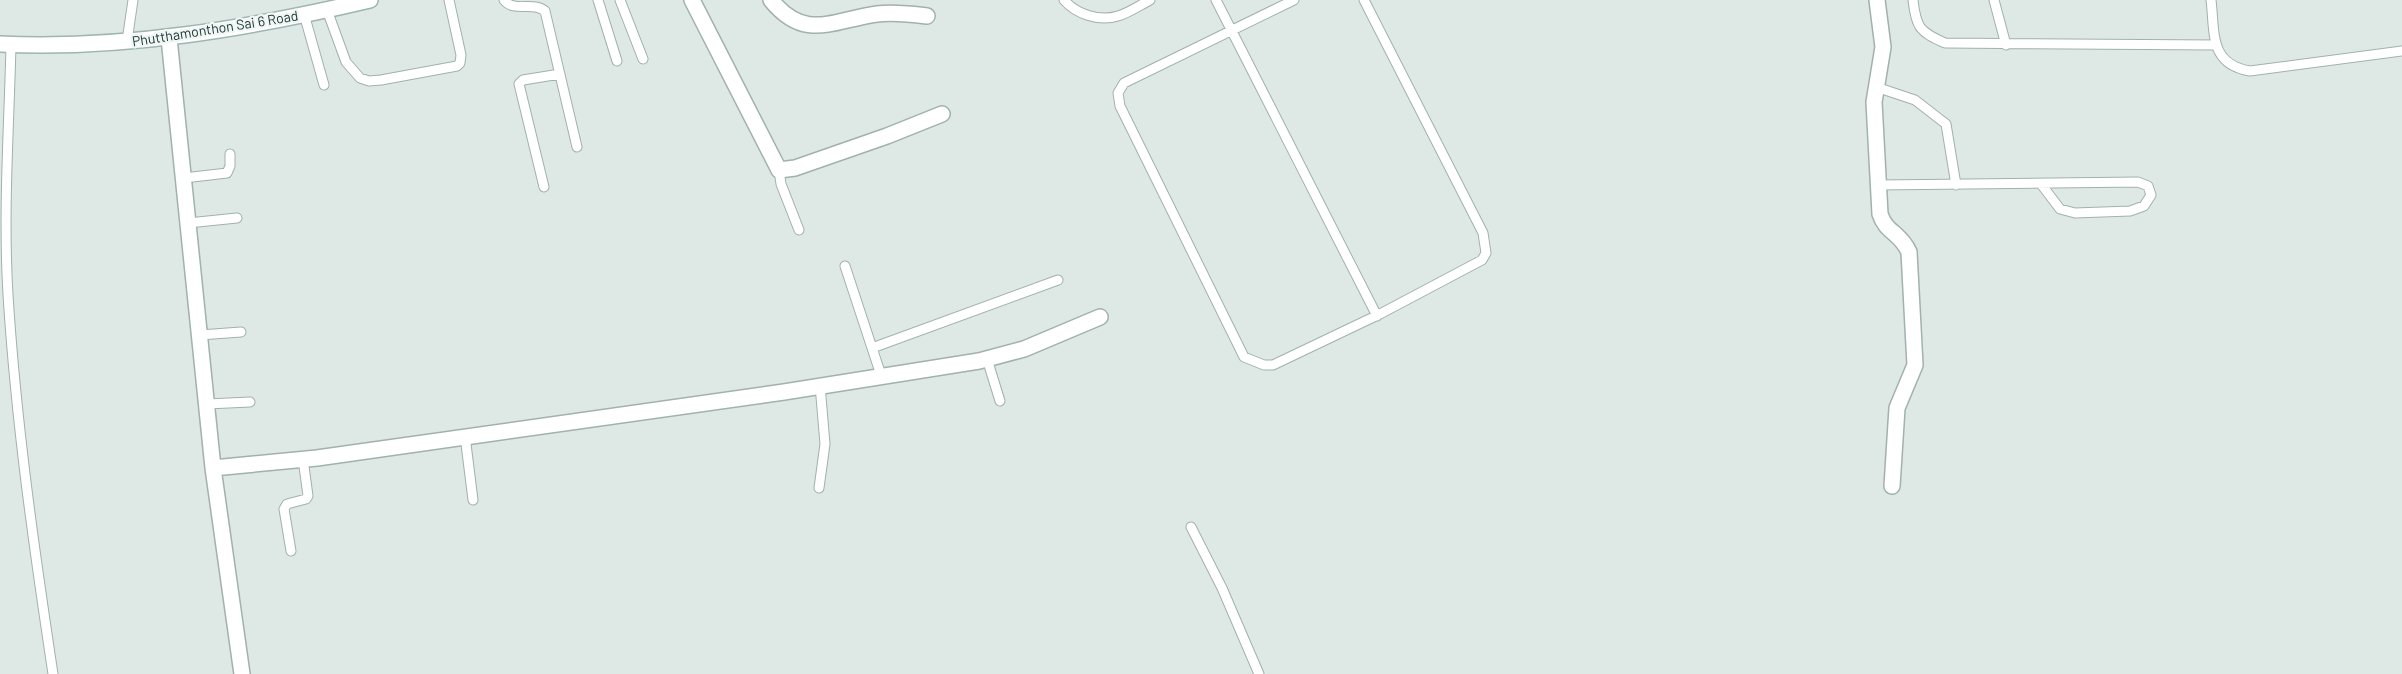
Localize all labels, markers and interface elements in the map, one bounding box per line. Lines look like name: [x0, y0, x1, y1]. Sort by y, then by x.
street label: Phutthamonthon Sai 6 Road: [131, 6, 299, 50]

